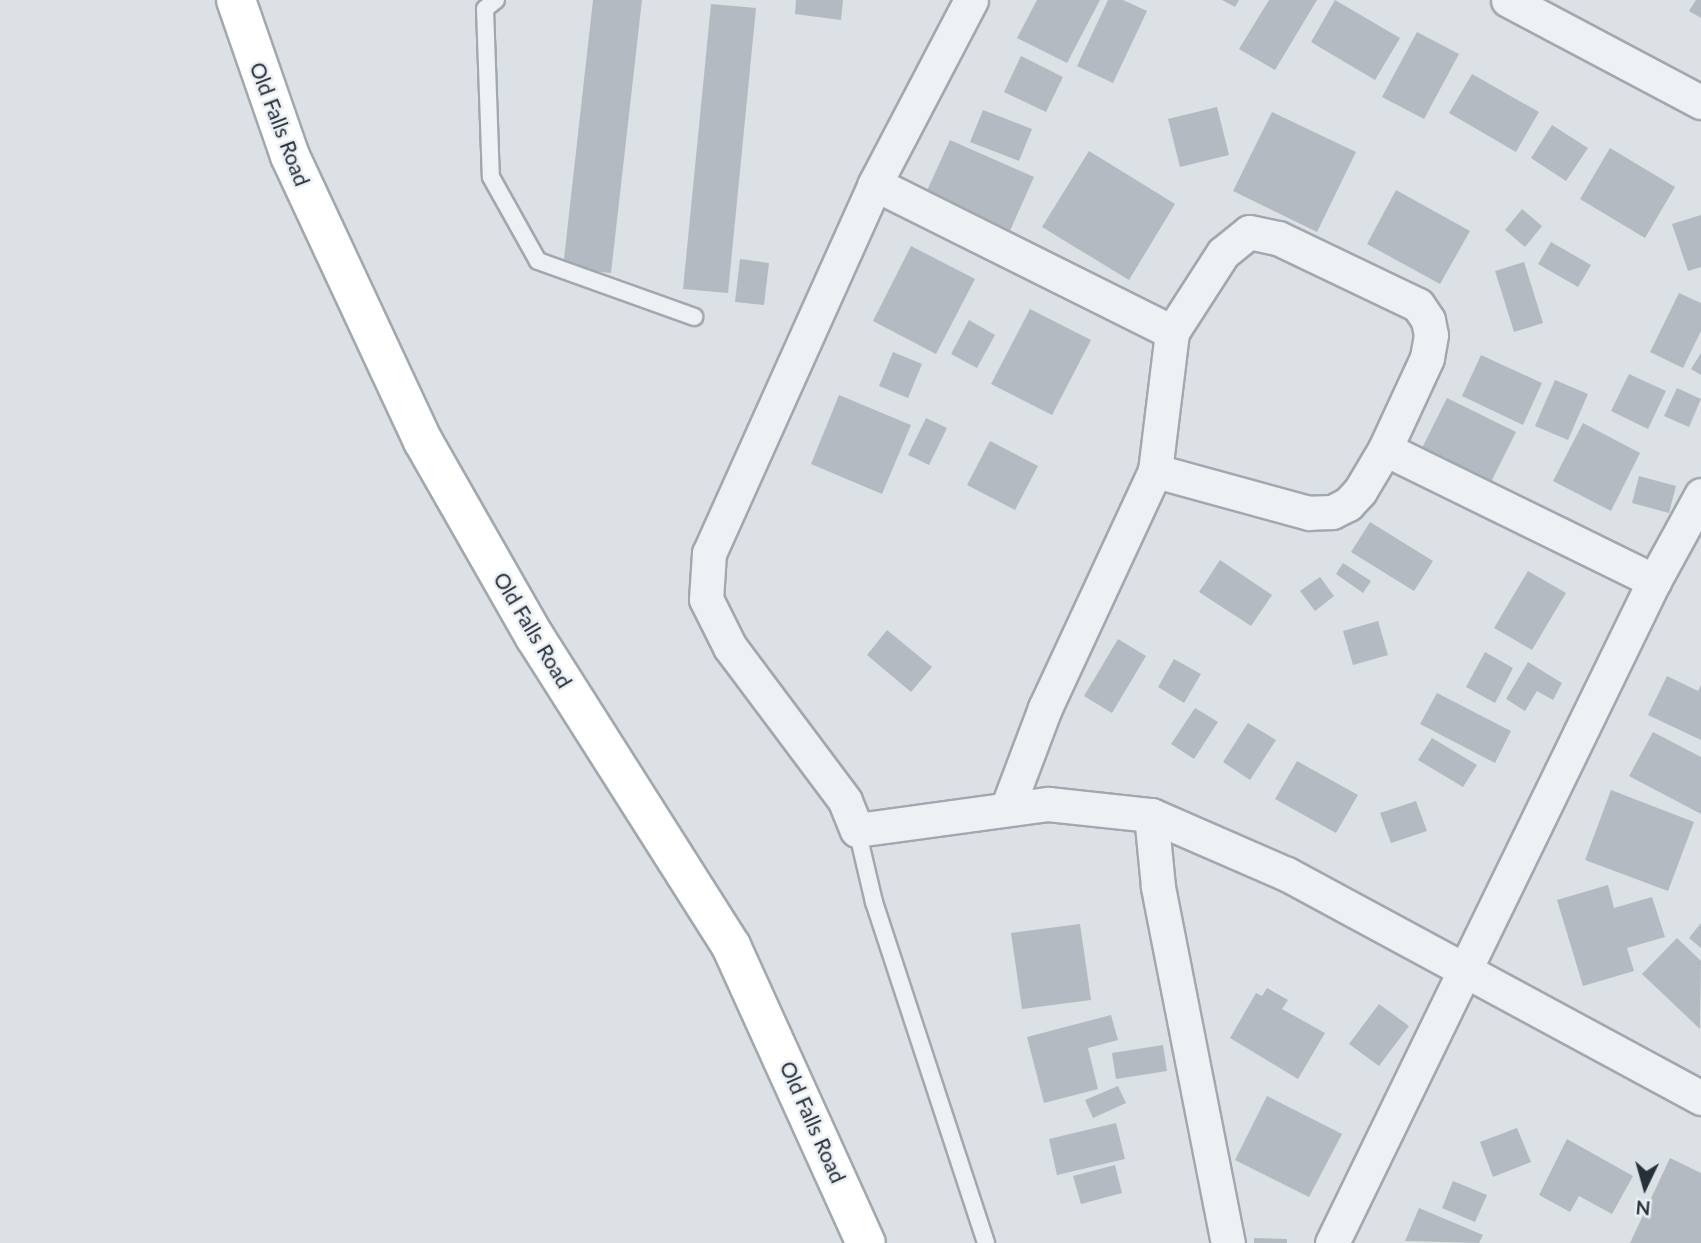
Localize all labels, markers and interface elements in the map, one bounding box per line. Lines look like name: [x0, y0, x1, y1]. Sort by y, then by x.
street label: Old Falls Road: [245, 59, 315, 189]
street label: Old Falls Road: [489, 568, 577, 692]
street label: Old Falls Road: [775, 1057, 851, 1187]
north arrow: [1610, 1152, 1680, 1222]
text: N: [1635, 1196, 1651, 1221]

